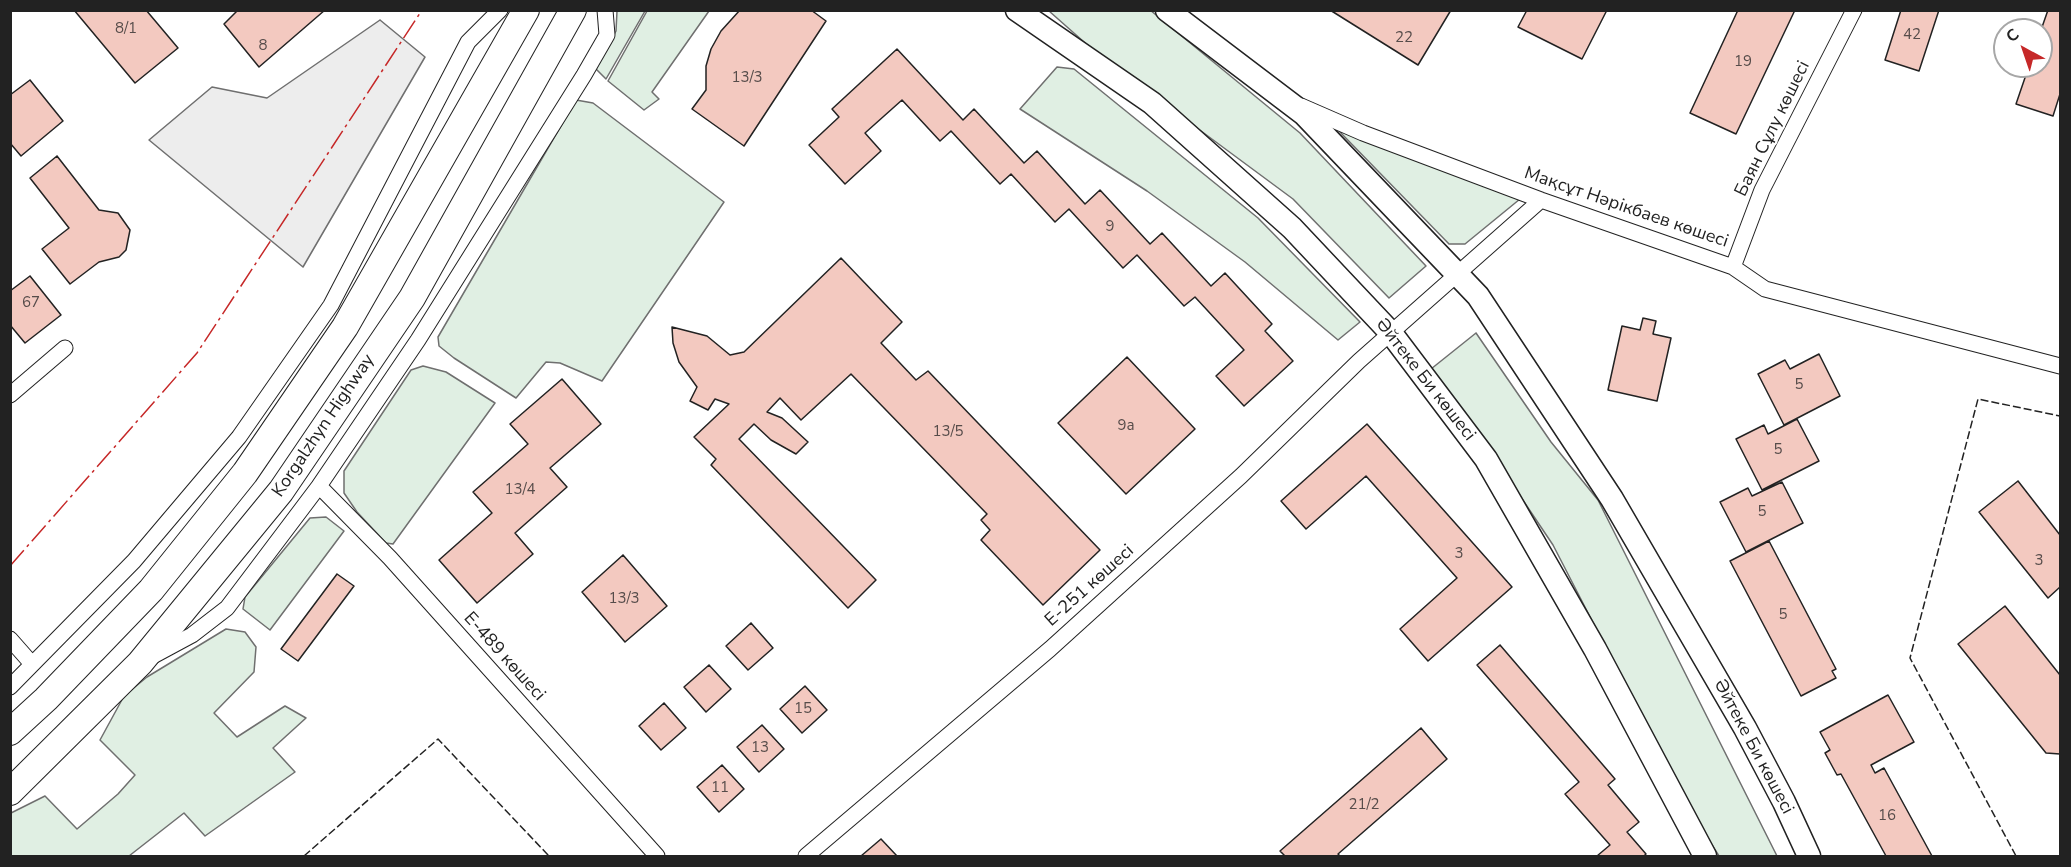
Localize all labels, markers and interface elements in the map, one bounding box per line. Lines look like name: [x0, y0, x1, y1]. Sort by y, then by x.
north arrow: [1993, 18, 2053, 78]
house number: 8/1: [115, 20, 137, 38]
text: С: [2001, 24, 2024, 48]
house number: 42: [1903, 26, 1921, 44]
house number: 22: [1395, 29, 1413, 47]
house number: 8: [259, 37, 267, 55]
house number: 19: [1734, 53, 1752, 71]
street label: Баян Сұлу көшесі: [1731, 58, 1815, 200]
house number: 13/3: [731, 69, 763, 87]
street label: Мақсұт Нәрікбаев көшесі: [1521, 163, 1731, 253]
house number: 9: [1106, 218, 1114, 236]
house number: 67: [22, 294, 40, 312]
street label: Әйтеке Би көшесі: [1370, 314, 1480, 446]
street label: Korgalzhyn Highway: [268, 350, 380, 502]
house number: 5: [1795, 376, 1803, 394]
house number: 9а: [1117, 417, 1135, 435]
house number: 13/5: [932, 423, 964, 441]
house number: 5: [1774, 441, 1782, 459]
house number: 13/4: [504, 481, 536, 499]
house number: 5: [1758, 503, 1766, 521]
street label: Е-251 көшесі: [1041, 541, 1139, 631]
house number: 3: [1455, 545, 1463, 563]
house number: 3: [2035, 552, 2043, 570]
house number: 13/3: [608, 590, 640, 608]
house number: 5: [1779, 606, 1787, 624]
street label: Е-489 көшесі: [459, 608, 549, 706]
street label: Әйтеке Би көшесі: [1708, 676, 1798, 818]
house number: 15: [794, 700, 812, 718]
house number: 13: [751, 739, 769, 757]
house number: 11: [711, 779, 729, 797]
house number: 21/2: [1348, 796, 1380, 814]
house number: 16: [1878, 807, 1896, 825]

